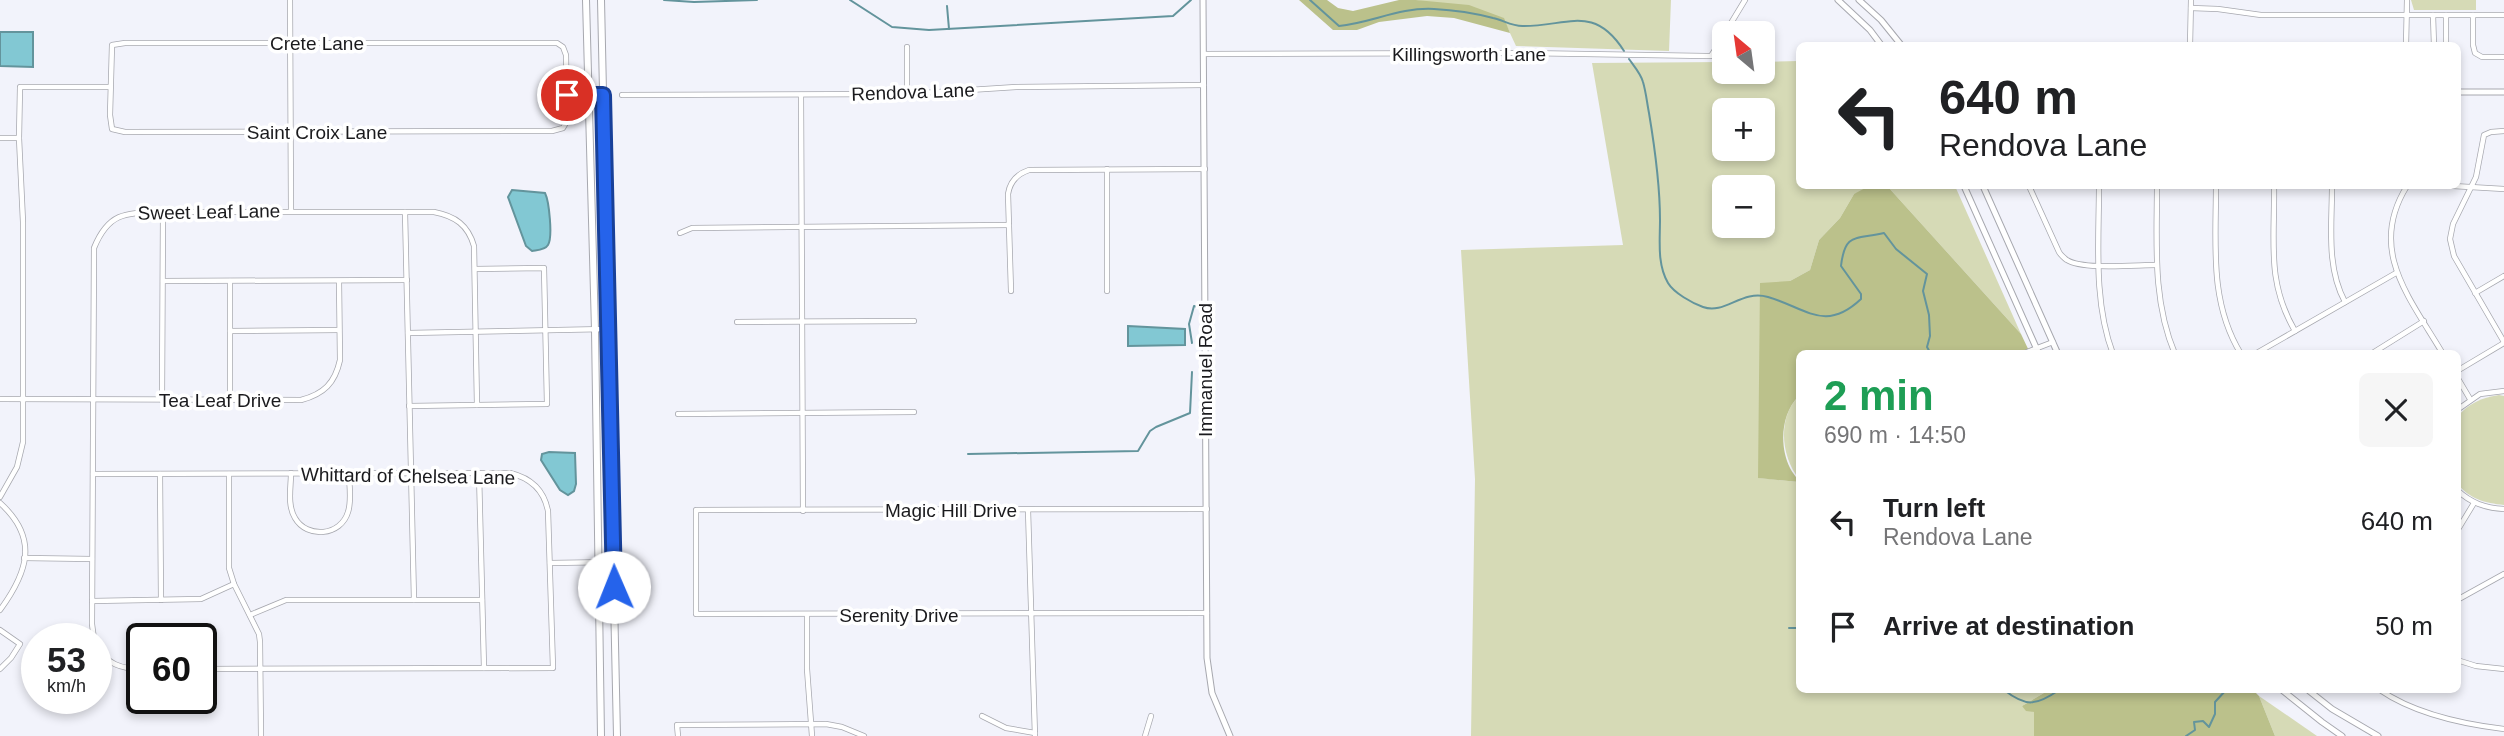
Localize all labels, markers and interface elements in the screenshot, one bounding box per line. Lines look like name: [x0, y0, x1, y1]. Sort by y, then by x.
north arrow: [1712, 21, 1774, 84]
map controls: [1712, 21, 1775, 238]
street label: Crete Lane: [270, 33, 364, 54]
street label: Killingsworth Lane: [1392, 44, 1546, 65]
pin: [537, 65, 597, 125]
icon: left: [1824, 70, 1915, 161]
text: 640 m: [1939, 70, 2078, 124]
icon: arrive: [548, 76, 586, 114]
street label: Rendova Lane: [851, 79, 975, 105]
button: +: [1712, 98, 1775, 161]
street label: Saint Croix Lane: [247, 122, 387, 143]
text: Rendova Lane: [1939, 127, 2147, 163]
button: −: [1712, 175, 1775, 238]
street label: Sweet Leaf Lane: [138, 200, 280, 224]
street label: Immanuel Road: [1195, 303, 1216, 437]
text: 2 min: [1824, 372, 1934, 419]
button: close: [2359, 373, 2433, 447]
street label: Tea Leaf Drive: [159, 390, 281, 411]
text: 690 m · 14:50: [1824, 422, 1966, 448]
street label: Whittard of Chelsea Lane: [301, 464, 515, 488]
text: Turn left: [1883, 493, 1985, 523]
street label: Magic Hill Drive: [885, 500, 1017, 521]
icon: left: [1824, 503, 1862, 541]
text: 640 m: [2361, 506, 2433, 536]
text: Rendova Lane: [1883, 524, 2033, 550]
position arrow: [577, 550, 651, 624]
street label: Serenity Drive: [839, 605, 959, 626]
icon: arrive: [1824, 608, 1862, 646]
text: Arrive at destination: [1883, 611, 2134, 641]
text: 50 m: [2375, 611, 2433, 641]
speed limit sign: 60: [126, 623, 217, 714]
text: 53: [47, 640, 86, 679]
text: km/h: [47, 676, 86, 696]

